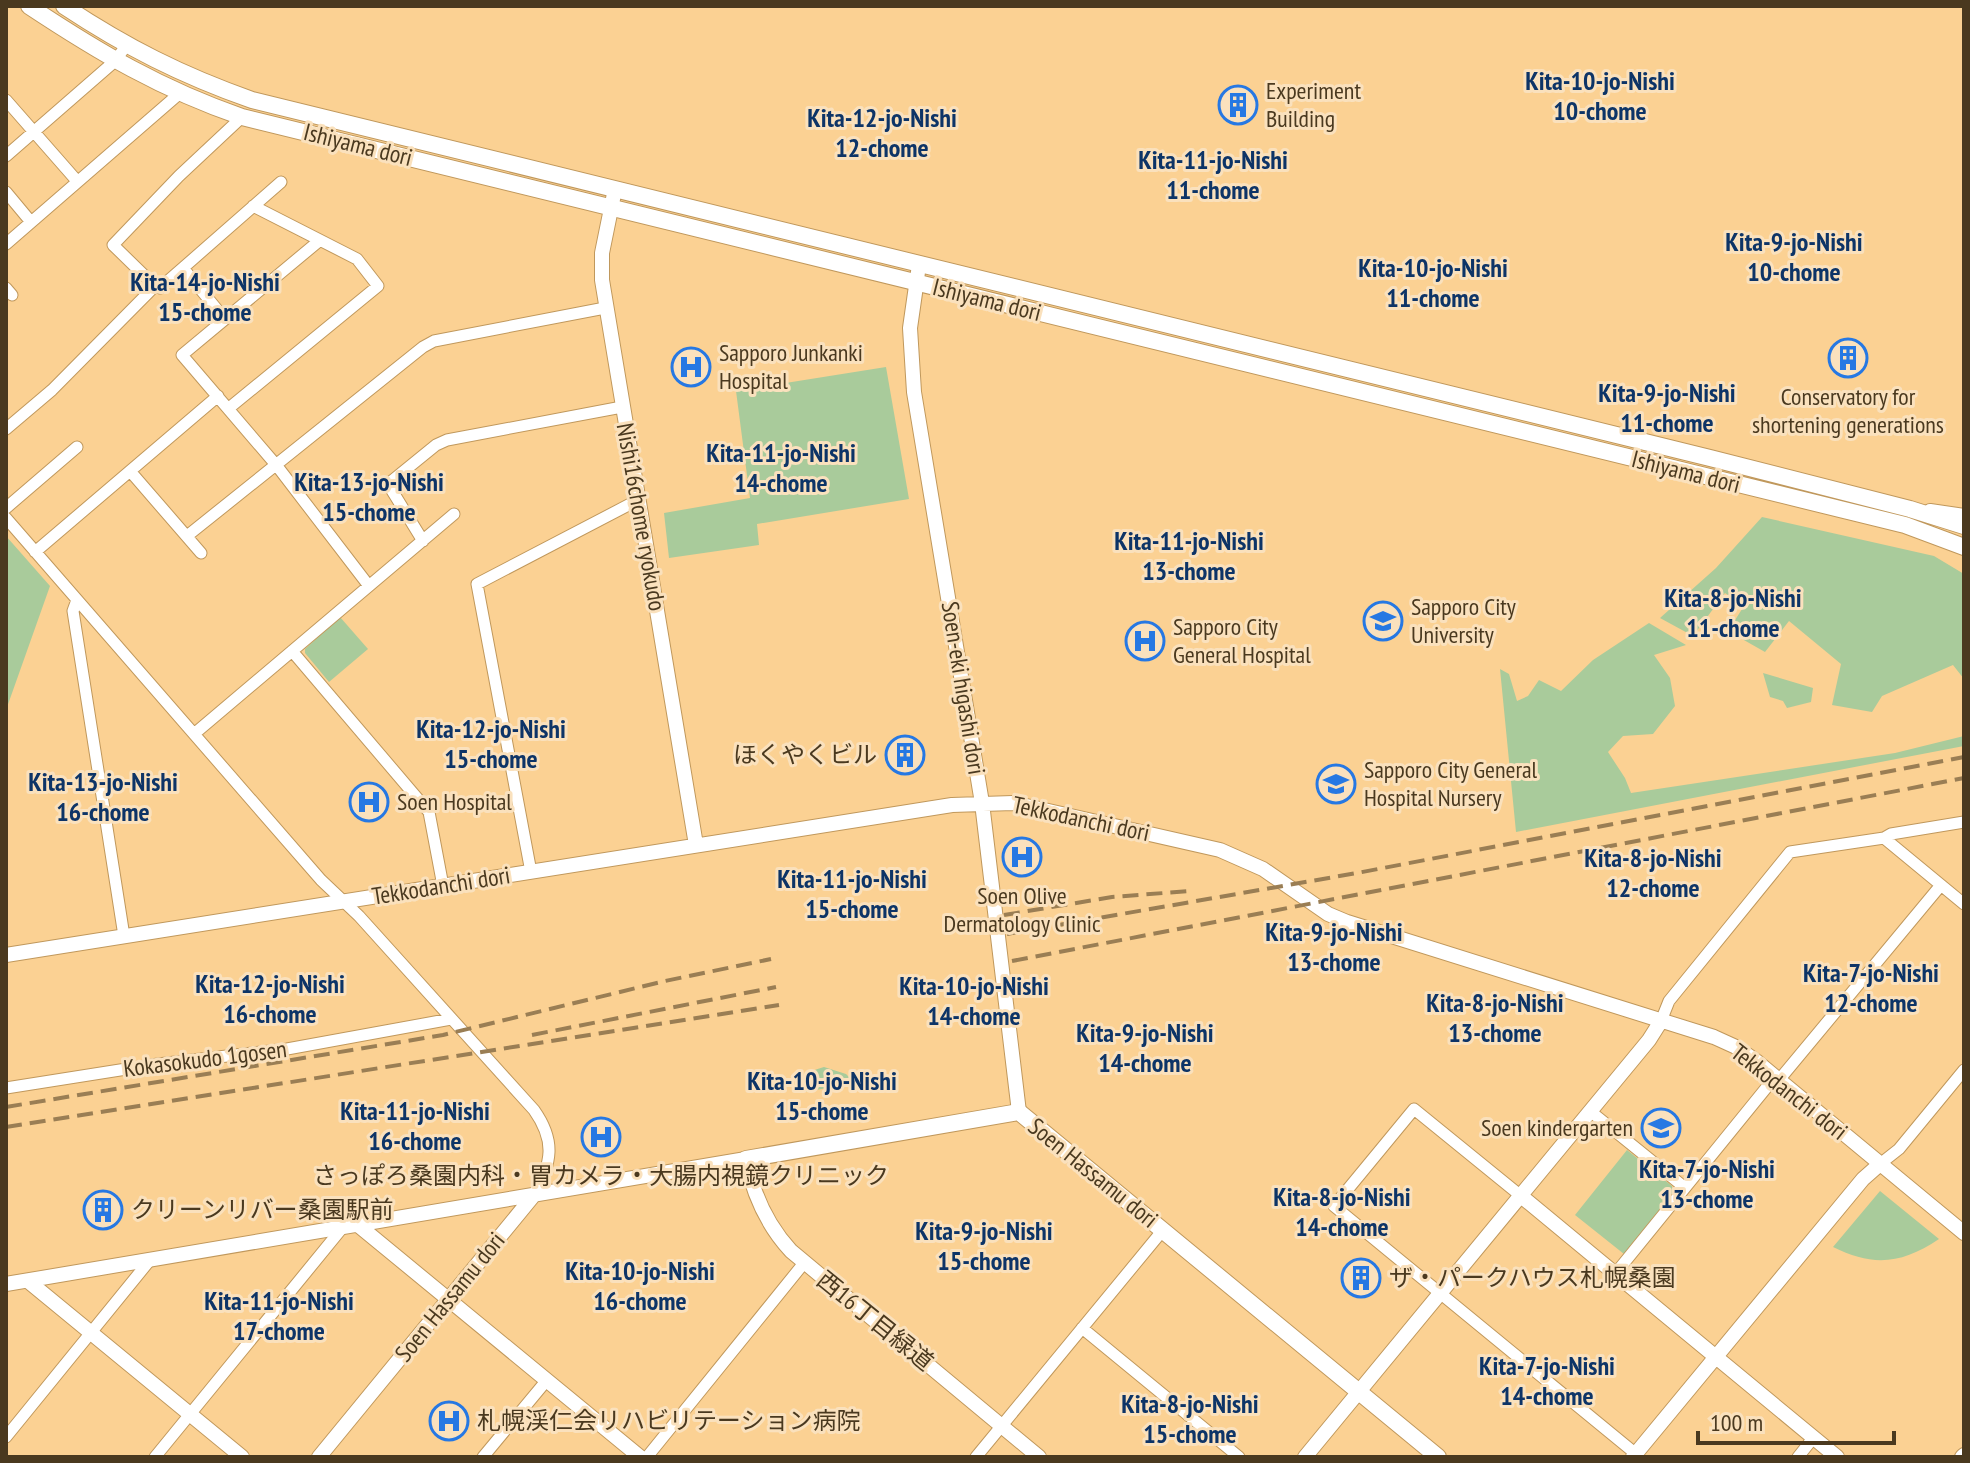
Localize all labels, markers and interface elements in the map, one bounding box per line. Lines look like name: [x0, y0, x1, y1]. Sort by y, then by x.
district label: Kita-10-jo-Nishi 10-chome: [1525, 64, 1675, 127]
place label: Experiment Building: [1266, 75, 1361, 134]
building icon: Experiment Building: [1217, 84, 1259, 126]
district label: Kita-12-jo-Nishi 12-chome: [807, 101, 957, 164]
street label: Ishiyama dori: [301, 116, 416, 173]
district label: Kita-11-jo-Nishi 11-chome: [1138, 143, 1288, 206]
district label: Kita-9-jo-Nishi 10-chome: [1725, 225, 1863, 288]
district label: Kita-10-jo-Nishi 11-chome: [1358, 251, 1508, 314]
district label: Kita-14-jo-Nishi 15-chome: [130, 265, 280, 328]
street label: Ishiyama dori: [930, 271, 1045, 328]
place label: Sapporo Junkanki Hospital: [719, 337, 863, 396]
building icon: Conservatory for shortening generations: [1827, 337, 1869, 379]
hospital icon: Sapporo Junkanki Hospital: [670, 346, 712, 388]
district label: Kita-9-jo-Nishi 11-chome: [1598, 376, 1736, 439]
place label: Conservatory for shortening generations: [1752, 381, 1944, 440]
street label: Nishi16chome ryokudo: [610, 421, 673, 613]
district label: Kita-11-jo-Nishi 14-chome: [706, 436, 856, 499]
street label: Ishiyama dori: [1629, 443, 1744, 500]
district label: Kita-13-jo-Nishi 15-chome: [294, 465, 444, 528]
district label: Kita-11-jo-Nishi 13-chome: [1114, 524, 1264, 587]
district label: Kita-8-jo-Nishi 11-chome: [1664, 581, 1802, 644]
place label: Sapporo City University: [1411, 591, 1516, 650]
street label: Soen-eki higashi dori: [935, 599, 992, 777]
school or university icon: Sapporo City University: [1362, 600, 1404, 642]
place label: Sapporo City General Hospital: [1173, 611, 1311, 670]
hospital icon: Sapporo City General Hospital: [1124, 620, 1166, 662]
district label: Kita-12-jo-Nishi 15-chome: [416, 712, 566, 775]
building icon: ほくやくビル: [884, 734, 926, 776]
place label: ほくやくビル: [733, 739, 877, 770]
place label: Sapporo City General Hospital Nursery: [1364, 754, 1538, 813]
school or university icon: Sapporo City General Hospital Nursery: [1315, 763, 1357, 805]
district label: Kita-13-jo-Nishi 16-chome: [28, 765, 178, 828]
hospital icon: Soen Hospital: [348, 781, 390, 823]
place label: Soen Hospital: [397, 786, 512, 817]
street label: Tekkodanchi dori: [1010, 789, 1153, 848]
hospital icon: Soen Olive Dermatology Clinic: [1001, 836, 1043, 878]
district label: Kita-8-jo-Nishi 12-chome: [1584, 841, 1722, 904]
street label: Tekkodanchi dori: [370, 859, 512, 912]
district label: Kita-11-jo-Nishi 15-chome: [777, 862, 927, 925]
place label: Soen Olive Dermatology Clinic: [944, 880, 1101, 939]
district label: Kita-9-jo-Nishi 13-chome: [1265, 915, 1403, 978]
district label: Kita-7-jo-Nishi 12-chome: [1803, 956, 1939, 1019]
district label: Kita-12-jo-Nishi 16-chome: [195, 967, 345, 1030]
district label: Kita-10-jo-Nishi 14-chome: [899, 969, 1049, 1032]
district label: Kita-8-jo-Nishi 13-chome: [1426, 986, 1564, 1049]
district label: Kita-9-jo-Nishi 14-chome: [1076, 1016, 1214, 1079]
street label: Kokasokudo 1gosen: [121, 1033, 288, 1084]
street label: Tekkodanchi dori: [1725, 1036, 1854, 1147]
district label: Kita-10-jo-Nishi 15-chome: [747, 1064, 897, 1127]
district label: Kita-11-jo-Nishi 16-chome: [340, 1094, 490, 1157]
school or university icon: Soen kindergarten: [1640, 1107, 1682, 1149]
street label: Soen Hassamu dori: [1022, 1111, 1165, 1234]
place label: Soen kindergarten: [1481, 1112, 1633, 1143]
hospital icon: さっぽろ桑園内科・胃カメラ・大腸内視鏡クリニック: [580, 1116, 622, 1158]
district label: Kita-7-jo-Nishi 13-chome: [1639, 1152, 1775, 1215]
place label: さっぽろ桑園内科・胃カメラ・大腸内視鏡クリニック: [313, 1160, 889, 1191]
district label: Kita-8-jo-Nishi 14-chome: [1273, 1180, 1411, 1243]
building icon: クリーンリバー桑園駅前: [82, 1189, 124, 1231]
place label: クリーンリバー桑園駅前: [131, 1194, 394, 1225]
district label: Kita-9-jo-Nishi 15-chome: [915, 1214, 1053, 1277]
street label: Soen Hassamu dori: [388, 1225, 511, 1368]
district label: Kita-10-jo-Nishi 16-chome: [565, 1254, 715, 1317]
building icon: ザ・パークハウス札幌桑園: [1340, 1257, 1382, 1299]
place label: ザ・パークハウス札幌桑園: [1389, 1262, 1676, 1293]
street label: 西16丁目緑道: [811, 1264, 940, 1377]
district label: Kita-11-jo-Nishi 17-chome: [204, 1284, 354, 1347]
district label: Kita-7-jo-Nishi 14-chome: [1479, 1349, 1615, 1412]
district label: Kita-8-jo-Nishi 15-chome: [1121, 1387, 1259, 1450]
scale bar: [1698, 1395, 1894, 1445]
hospital icon: 札幌渓仁会リハビリテーション病院: [428, 1400, 470, 1442]
place label: 札幌渓仁会リハビリテーション病院: [477, 1405, 861, 1436]
text: 100 m: [1710, 1407, 1763, 1438]

